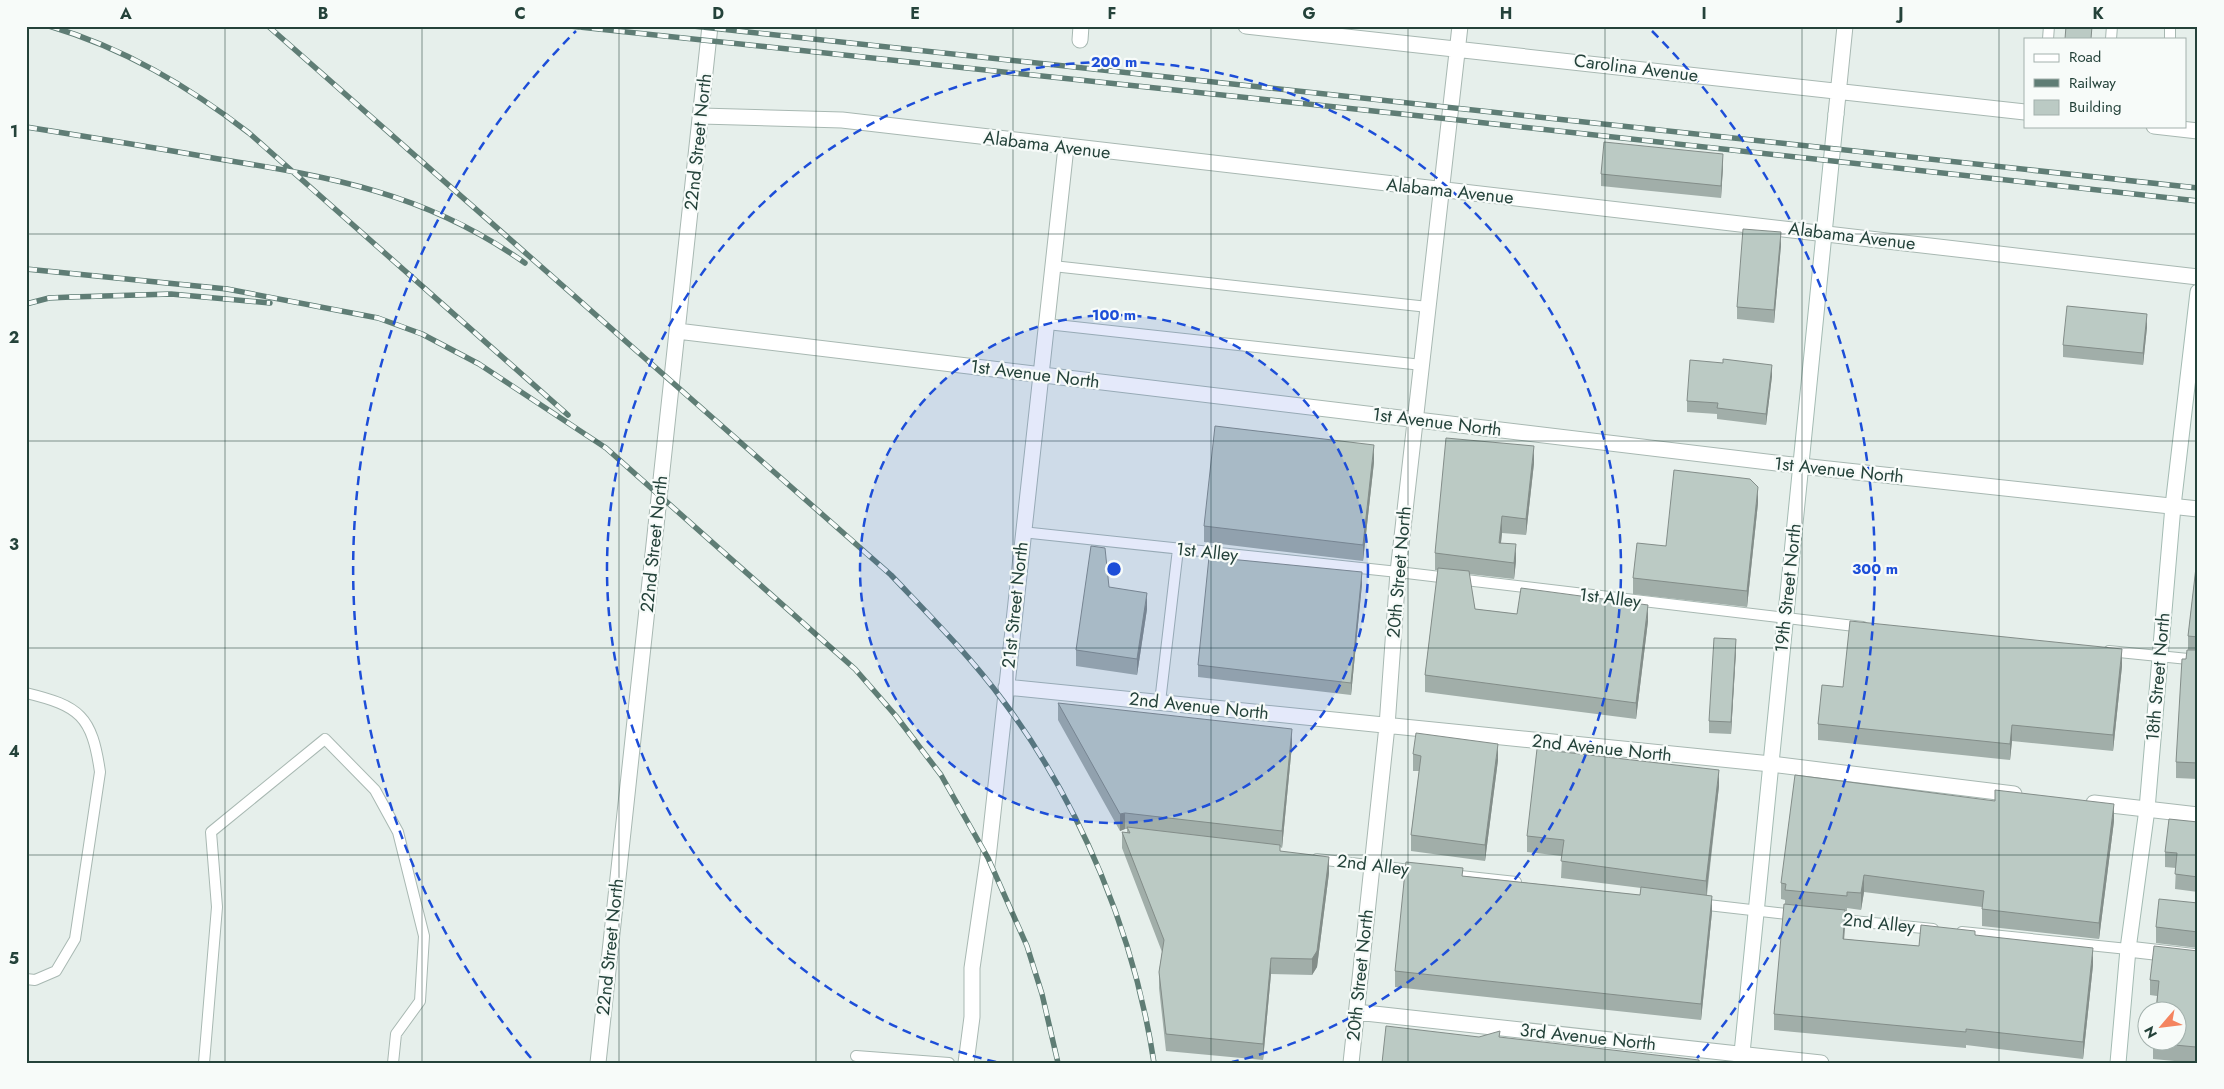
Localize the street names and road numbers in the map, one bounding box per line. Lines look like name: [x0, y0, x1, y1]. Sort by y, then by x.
street label: Carolina Avenue: [1572, 47, 1700, 89]
street label: 22nd Street North: [678, 72, 718, 212]
street label: Alabama Avenue: [982, 124, 1112, 166]
street label: Alabama Avenue: [1385, 171, 1515, 211]
street label: Alabama Avenue: [1787, 215, 1917, 257]
street label: 1st Avenue North: [969, 353, 1101, 395]
street label: 1st Avenue North: [1371, 401, 1503, 443]
street label: 1st Avenue North: [1773, 450, 1905, 490]
street label: 22nd Street North: [634, 474, 674, 614]
street label: 20th Street North: [1380, 505, 1418, 639]
street label: 19th Street North: [1768, 522, 1808, 654]
street label: 1st Alley: [1175, 536, 1239, 568]
street label: 21st Street North: [995, 540, 1035, 670]
street label: 1st Alley: [1578, 581, 1643, 615]
street label: 18th Street North: [2139, 612, 2177, 742]
street label: 2nd Avenue North: [1128, 686, 1270, 726]
street label: 2nd Avenue North: [1531, 728, 1673, 768]
street label: 2nd Alley: [1335, 848, 1411, 882]
street label: 22nd Street North: [590, 877, 630, 1017]
street label: 2nd Alley: [1842, 906, 1916, 940]
street label: 20th Street North: [1340, 908, 1380, 1042]
street label: 3rd Avenue North: [1519, 1017, 1657, 1057]

